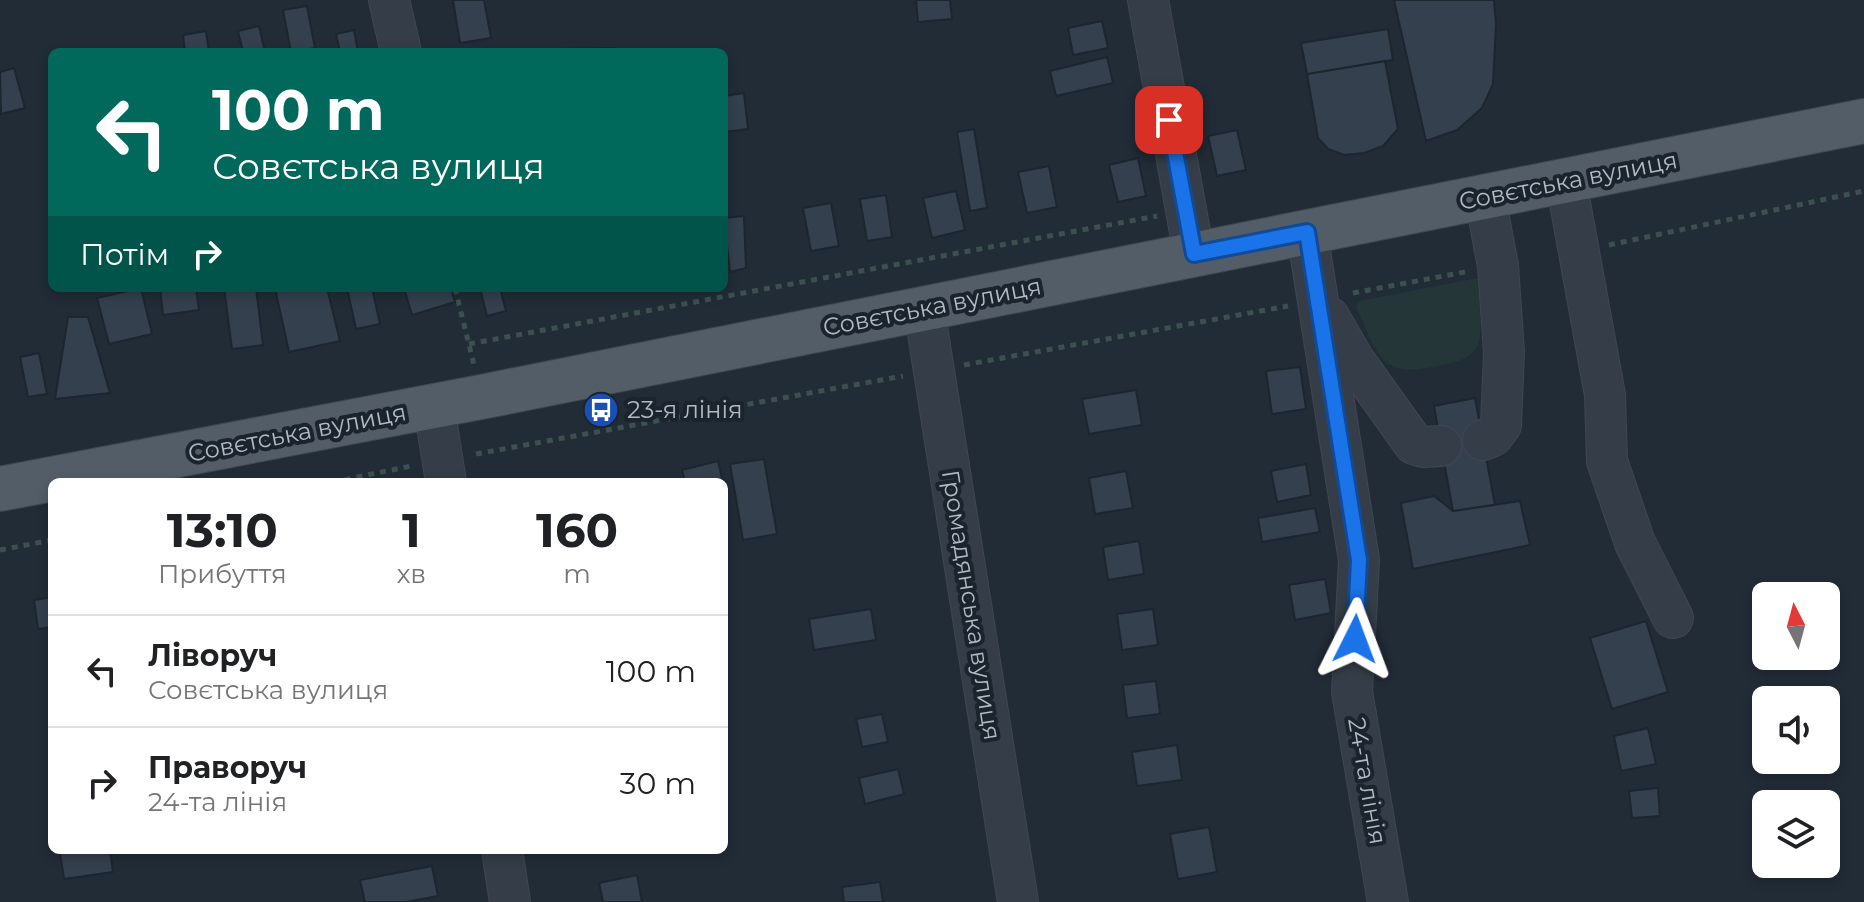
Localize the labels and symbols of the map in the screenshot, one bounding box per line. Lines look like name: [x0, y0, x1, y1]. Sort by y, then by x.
pin: [1135, 86, 1203, 154]
street label: Совєтська вулиця: [1456, 145, 1680, 216]
street label: Совєтська вулиця: [820, 271, 1044, 342]
bus stop icon: 23-я лінія: [582, 391, 620, 429]
place label: 23-я лінія: [627, 395, 743, 424]
street label: Совєтська вулиця: [185, 397, 409, 468]
street label: Громадянська вулиця: [936, 468, 1007, 742]
north arrow: [1752, 582, 1840, 670]
position arrow: [1313, 597, 1397, 681]
street label: 24-та лінія: [1342, 715, 1393, 847]

